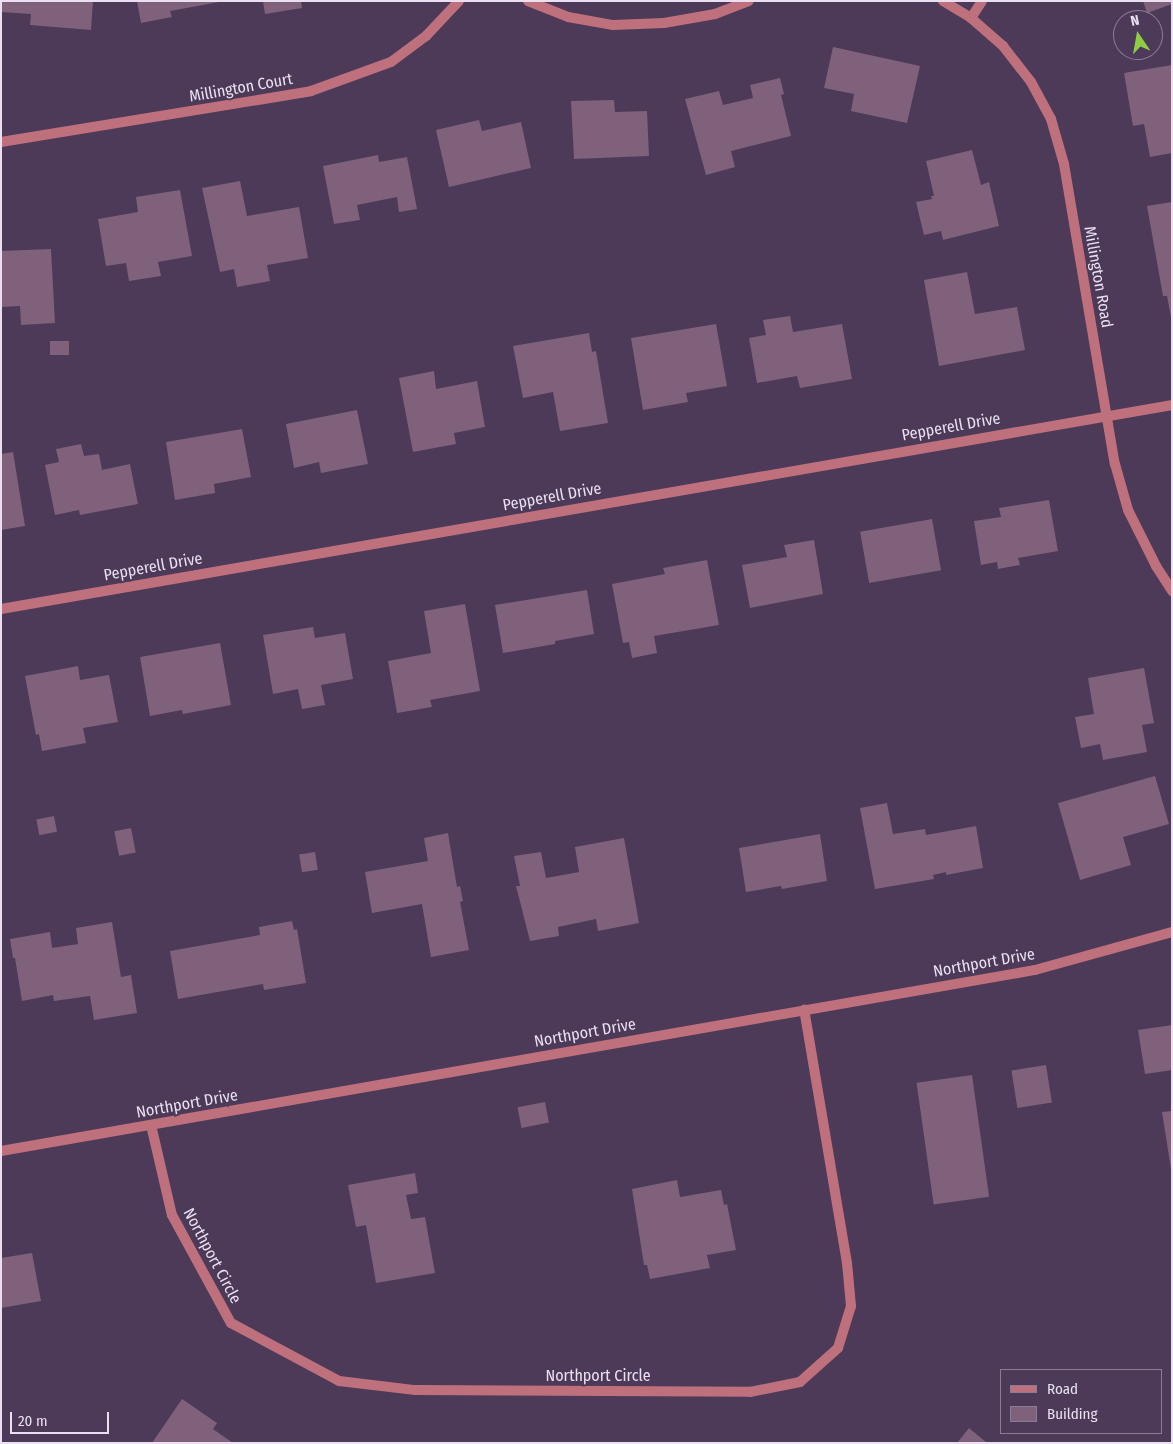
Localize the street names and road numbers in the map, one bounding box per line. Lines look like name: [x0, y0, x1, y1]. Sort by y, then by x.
street label: Millington Court: [188, 69, 294, 107]
street label: Millington Road: [1080, 225, 1116, 329]
street label: Pepperell Drive: [900, 409, 1002, 445]
street label: Pepperell Drive: [501, 479, 603, 515]
street label: Pepperell Drive: [102, 549, 204, 585]
street label: Northport Drive: [932, 945, 1036, 981]
street label: Northport Drive: [533, 1015, 637, 1051]
street label: Northport Drive: [135, 1086, 239, 1122]
street label: Northport Circle: [179, 1205, 245, 1307]
street label: Northport Circle: [545, 1366, 651, 1386]

